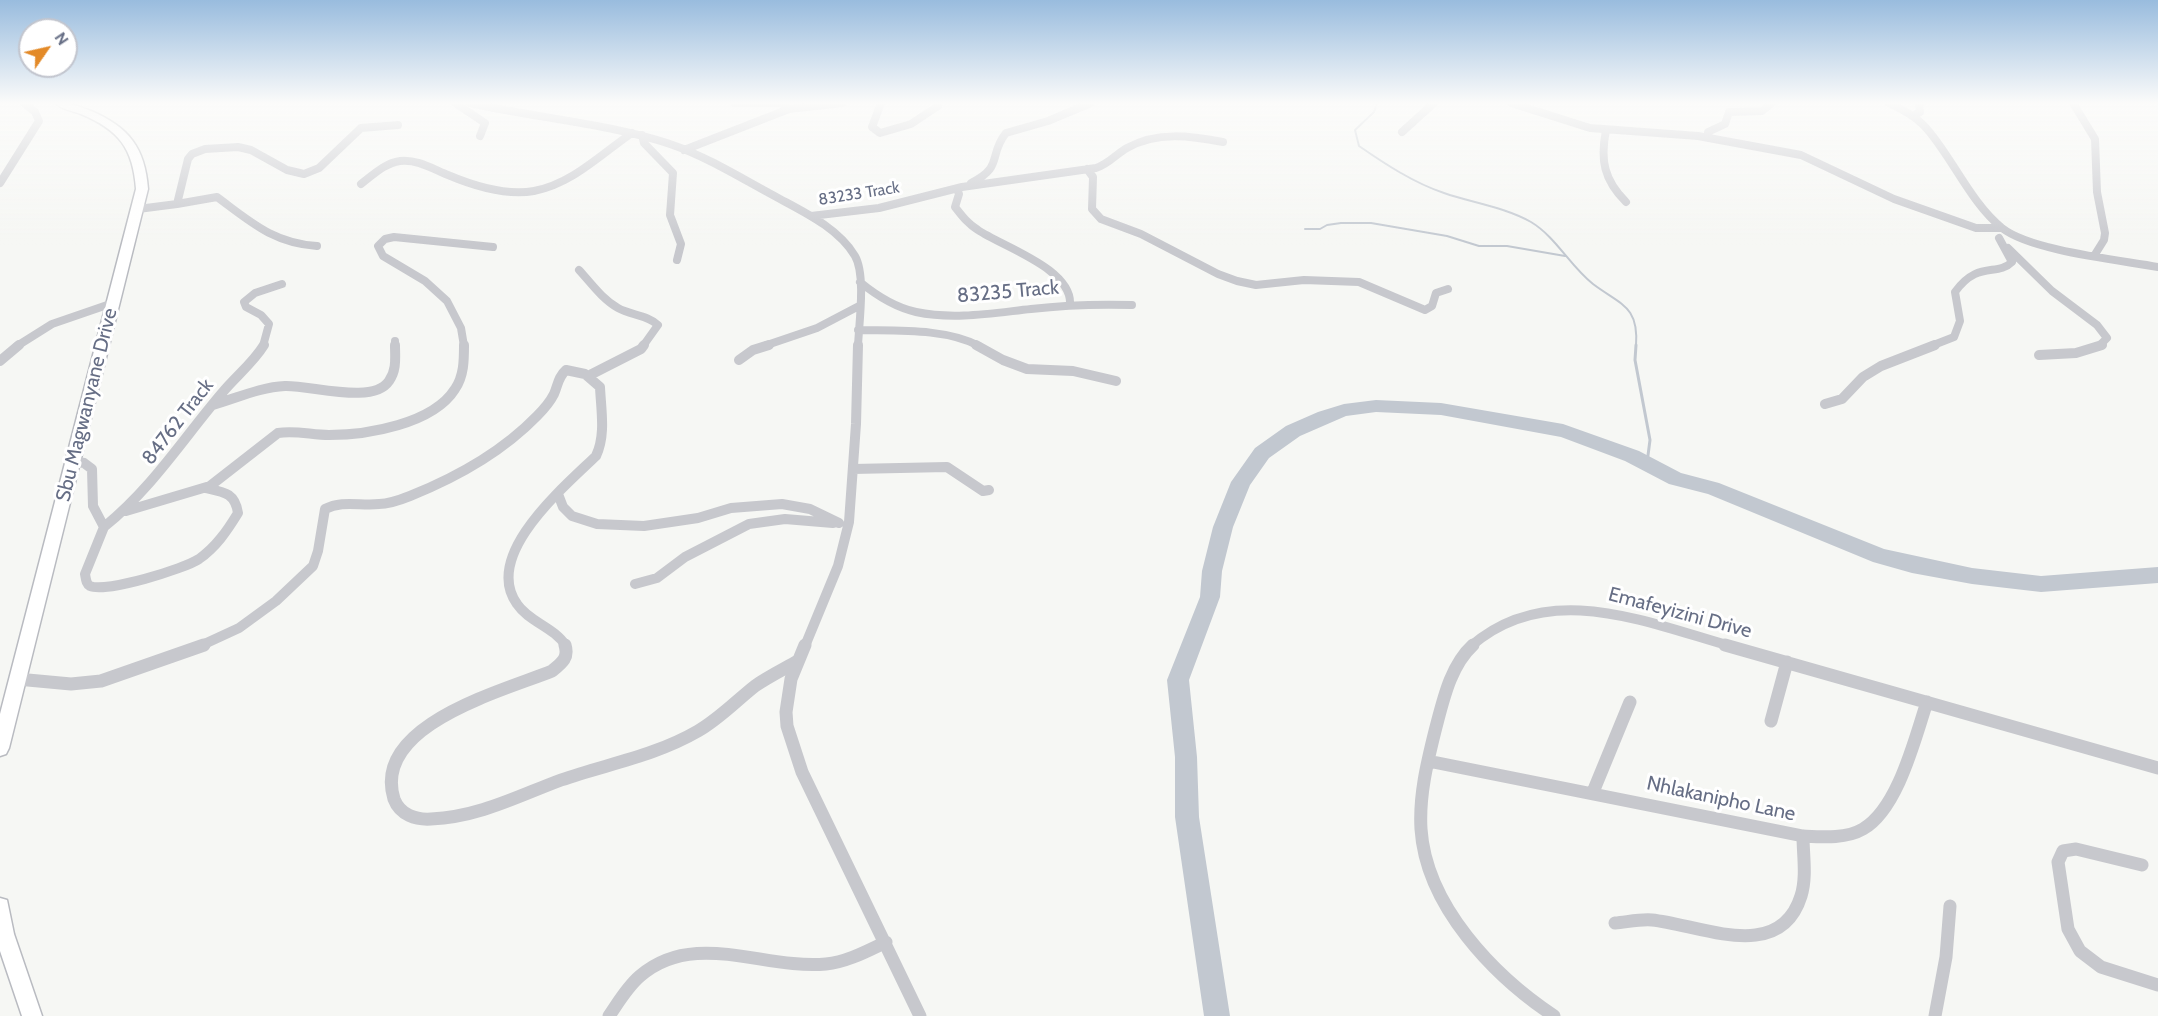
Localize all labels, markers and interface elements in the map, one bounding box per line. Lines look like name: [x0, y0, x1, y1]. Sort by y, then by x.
north arrow: [18, 18, 78, 78]
text: N: [51, 29, 73, 49]
street label: 83233 Track: [817, 178, 901, 210]
street label: 83235 Track: [956, 276, 1060, 308]
street label: Sbu Magwanyane Drive: [51, 306, 123, 504]
street label: 84762 Track: [137, 374, 219, 470]
street label: Emafeyizini Drive: [1606, 582, 1754, 644]
street label: Nhlakanipho Lane: [1644, 772, 1798, 826]

